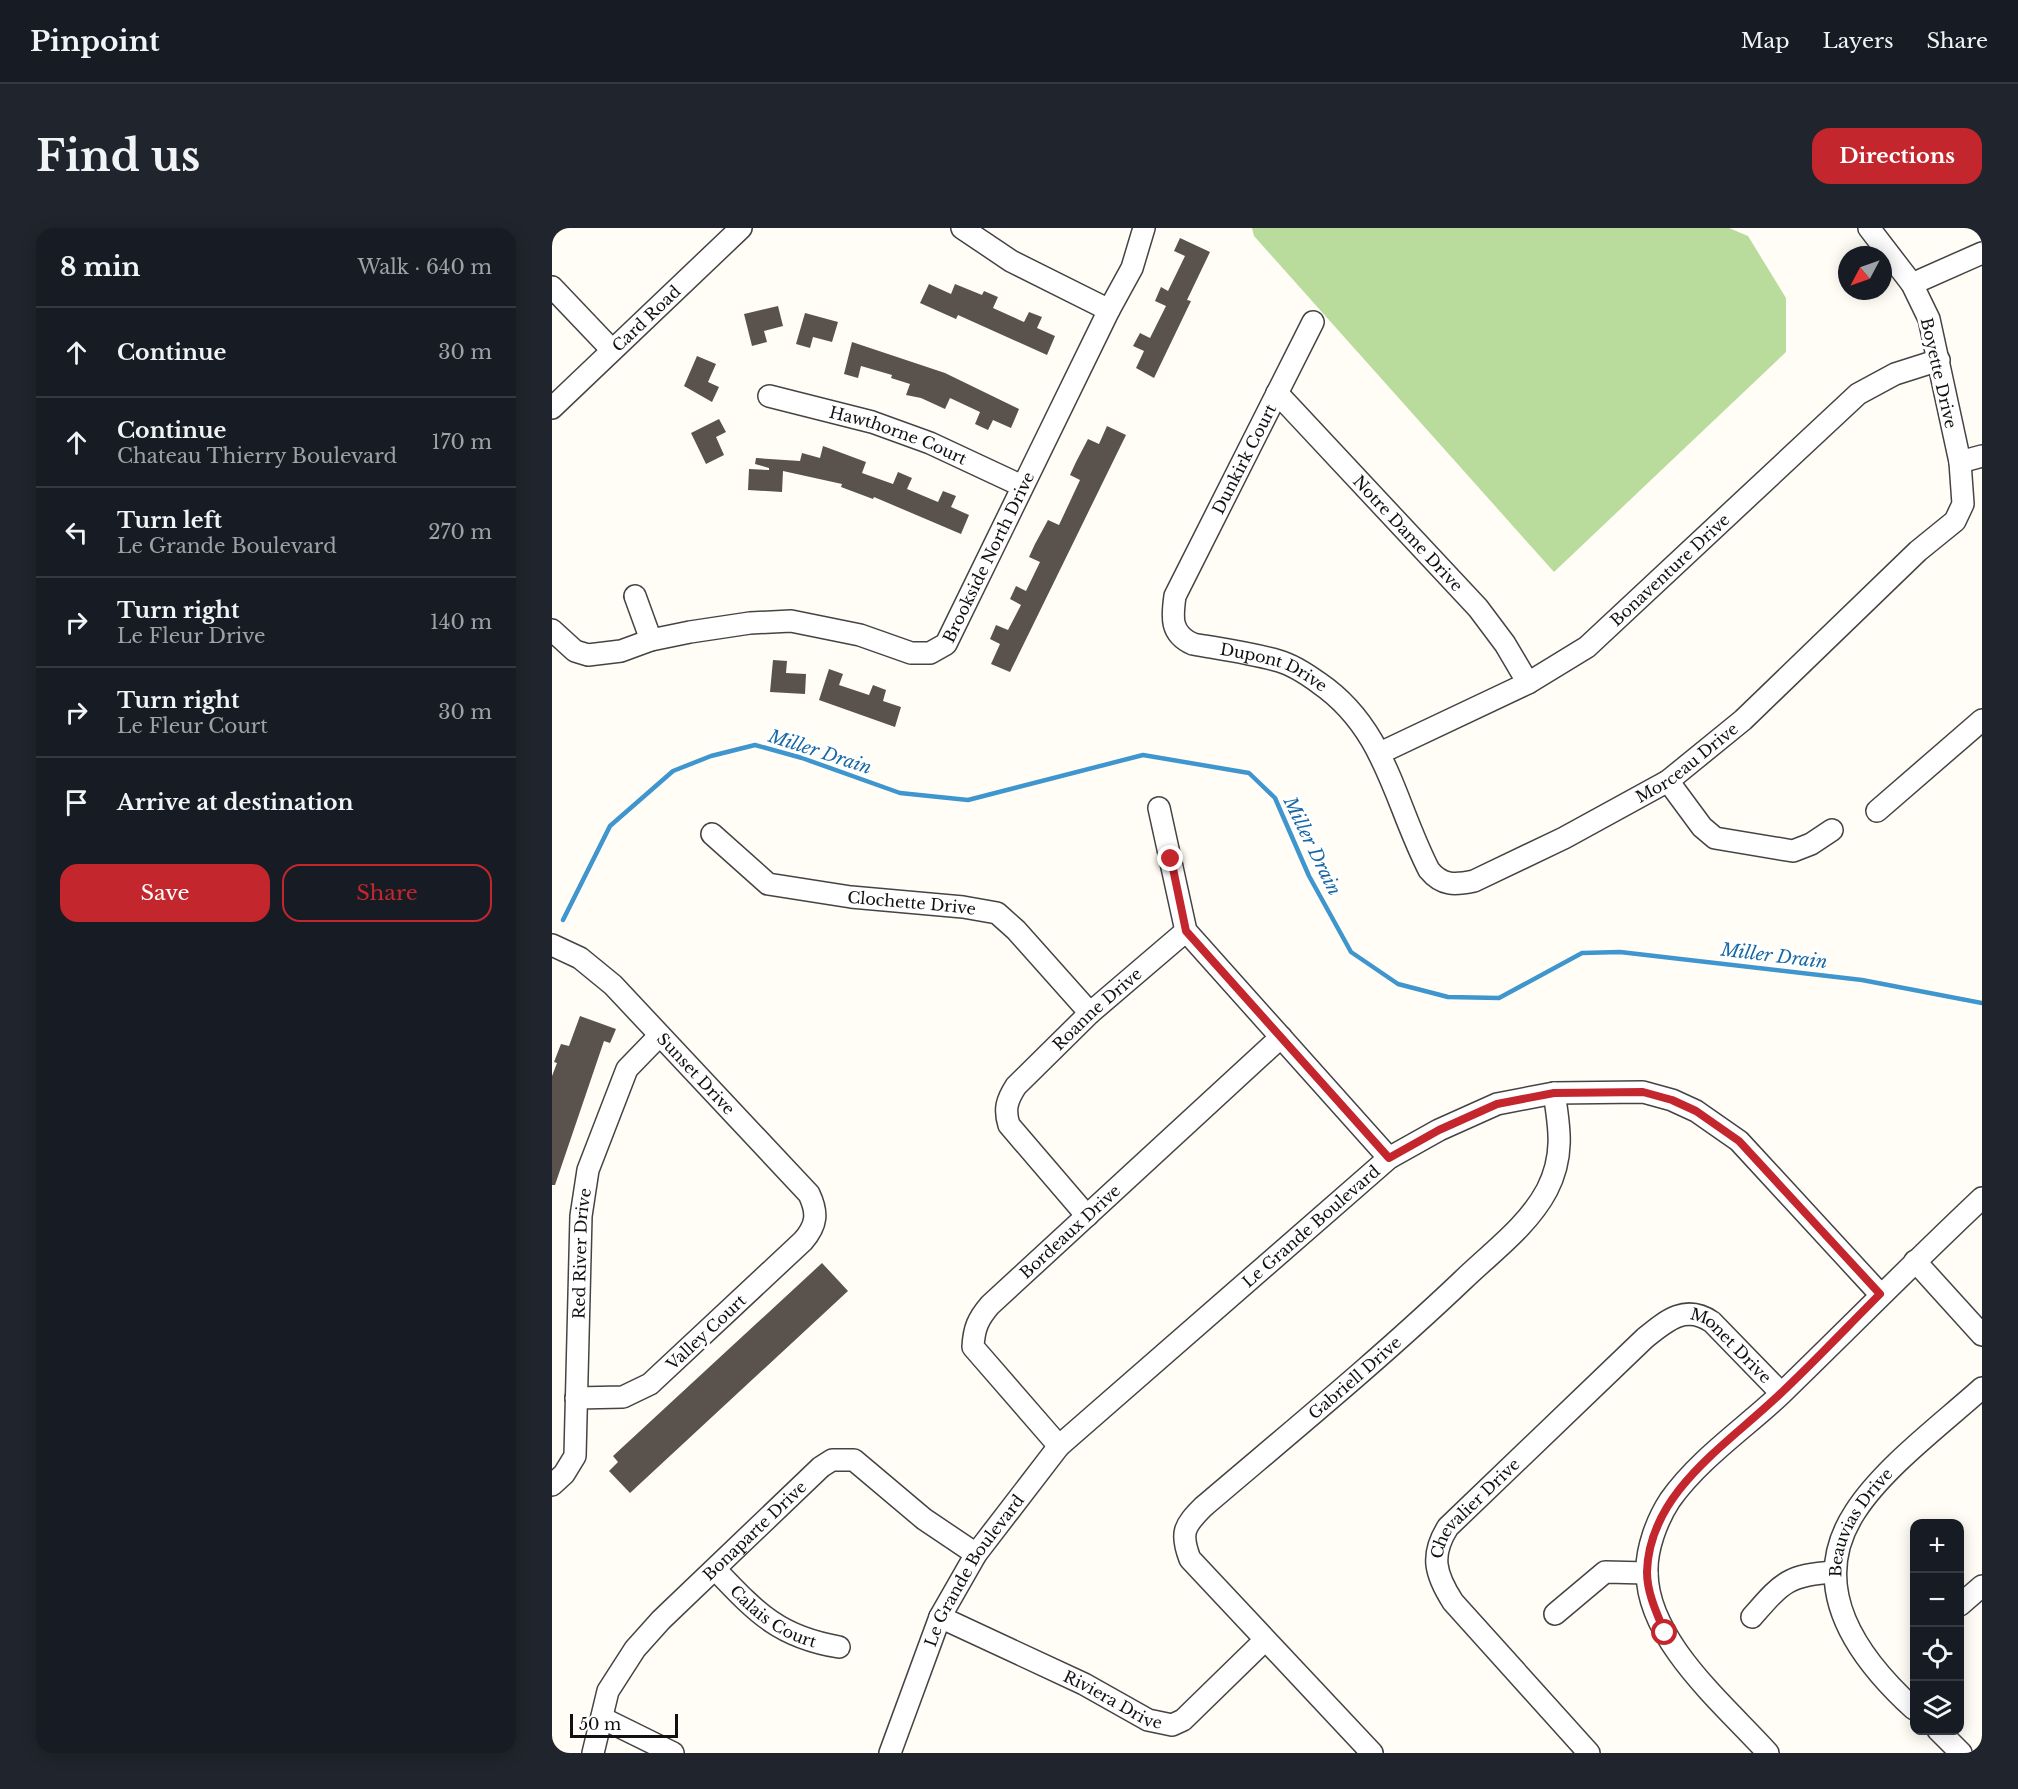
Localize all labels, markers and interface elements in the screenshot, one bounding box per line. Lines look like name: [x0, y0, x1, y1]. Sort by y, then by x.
text: Pinpoint: [30, 24, 160, 59]
text: Map: [1741, 28, 1790, 54]
text: Layers: [1823, 28, 1894, 54]
text: Share: [1927, 28, 1988, 54]
button: Directions: [1812, 128, 1982, 184]
text: Find us: [36, 130, 200, 182]
north arrow: [1838, 246, 1892, 300]
text: 8 min: [60, 251, 140, 283]
text: Walk · 640 m: [357, 255, 492, 279]
street label: Card Road: [608, 281, 685, 356]
street label: Boyette Drive: [1917, 316, 1961, 430]
icon: ahead: [60, 336, 93, 369]
text: Continue: [117, 339, 226, 366]
text: 30 m: [438, 340, 492, 364]
street label: Dunkirk Court: [1208, 401, 1280, 517]
street label: Hawthorne Court: [827, 402, 970, 469]
text: Continue: [117, 417, 226, 444]
icon: ahead: [60, 426, 93, 459]
text: 170 m: [432, 430, 492, 454]
text: Chateau Thierry Boulevard: [117, 444, 397, 468]
street label: Brookside North Drive: [938, 469, 1038, 646]
street label: Notre Dame Drive: [1349, 471, 1467, 595]
text: Turn left: [117, 507, 222, 534]
street label: Bonaventure Drive: [1606, 509, 1733, 630]
icon: left: [60, 516, 93, 549]
text: 270 m: [428, 520, 492, 544]
text: Le Grande Boulevard: [117, 534, 337, 558]
text: Turn right: [117, 597, 239, 624]
icon: right: [60, 606, 93, 639]
text: 140 m: [430, 610, 492, 634]
text: Le Fleur Drive: [117, 624, 265, 648]
street label: Dupont Drive: [1219, 639, 1331, 696]
text: Turn right: [117, 687, 239, 714]
icon: right: [60, 696, 93, 729]
text: 30 m: [438, 700, 492, 724]
text: Le Fleur Court: [117, 714, 268, 738]
street label: Morceau Drive: [1632, 718, 1742, 807]
water label: Miller Drain: [765, 725, 874, 779]
icon: arrive: [60, 786, 93, 819]
text: Arrive at destination: [117, 789, 354, 816]
water label: Miller Drain: [1278, 792, 1345, 899]
route end: [1157, 845, 1183, 871]
button: Save: [60, 864, 270, 922]
button: Share: [282, 864, 492, 922]
street label: Clochette Drive: [847, 887, 977, 919]
water label: Miller Drain: [1719, 938, 1828, 973]
street label: Roanne Drive: [1048, 963, 1146, 1054]
street label: Sunset Drive: [653, 1028, 739, 1119]
street label: Le Grande Boulevard: [1238, 1161, 1384, 1292]
street label: Bordeaux Drive: [1015, 1180, 1124, 1283]
street label: Red River Drive: [568, 1187, 595, 1319]
street label: Valley Court: [661, 1290, 750, 1375]
street label: Monet Drive: [1688, 1304, 1776, 1387]
street label: Gabriell Drive: [1304, 1332, 1405, 1423]
street label: Chevalier Drive: [1426, 1454, 1524, 1560]
street label: Beauvias Drive: [1825, 1464, 1896, 1577]
street label: Bonaparte Drive: [699, 1477, 810, 1585]
street label: Le Grande Boulevard: [920, 1490, 1028, 1649]
map controls: [1910, 1519, 1964, 1735]
button: +: [1910, 1519, 1964, 1573]
button: −: [1910, 1573, 1964, 1627]
street label: Calais Court: [726, 1581, 819, 1652]
route start: [1651, 1619, 1677, 1645]
button: locate: [1910, 1627, 1964, 1681]
street label: Riviera Drive: [1060, 1666, 1164, 1733]
button: layers: [1910, 1681, 1964, 1735]
scale bar: [570, 1711, 678, 1738]
text: 50 m: [579, 1714, 621, 1734]

